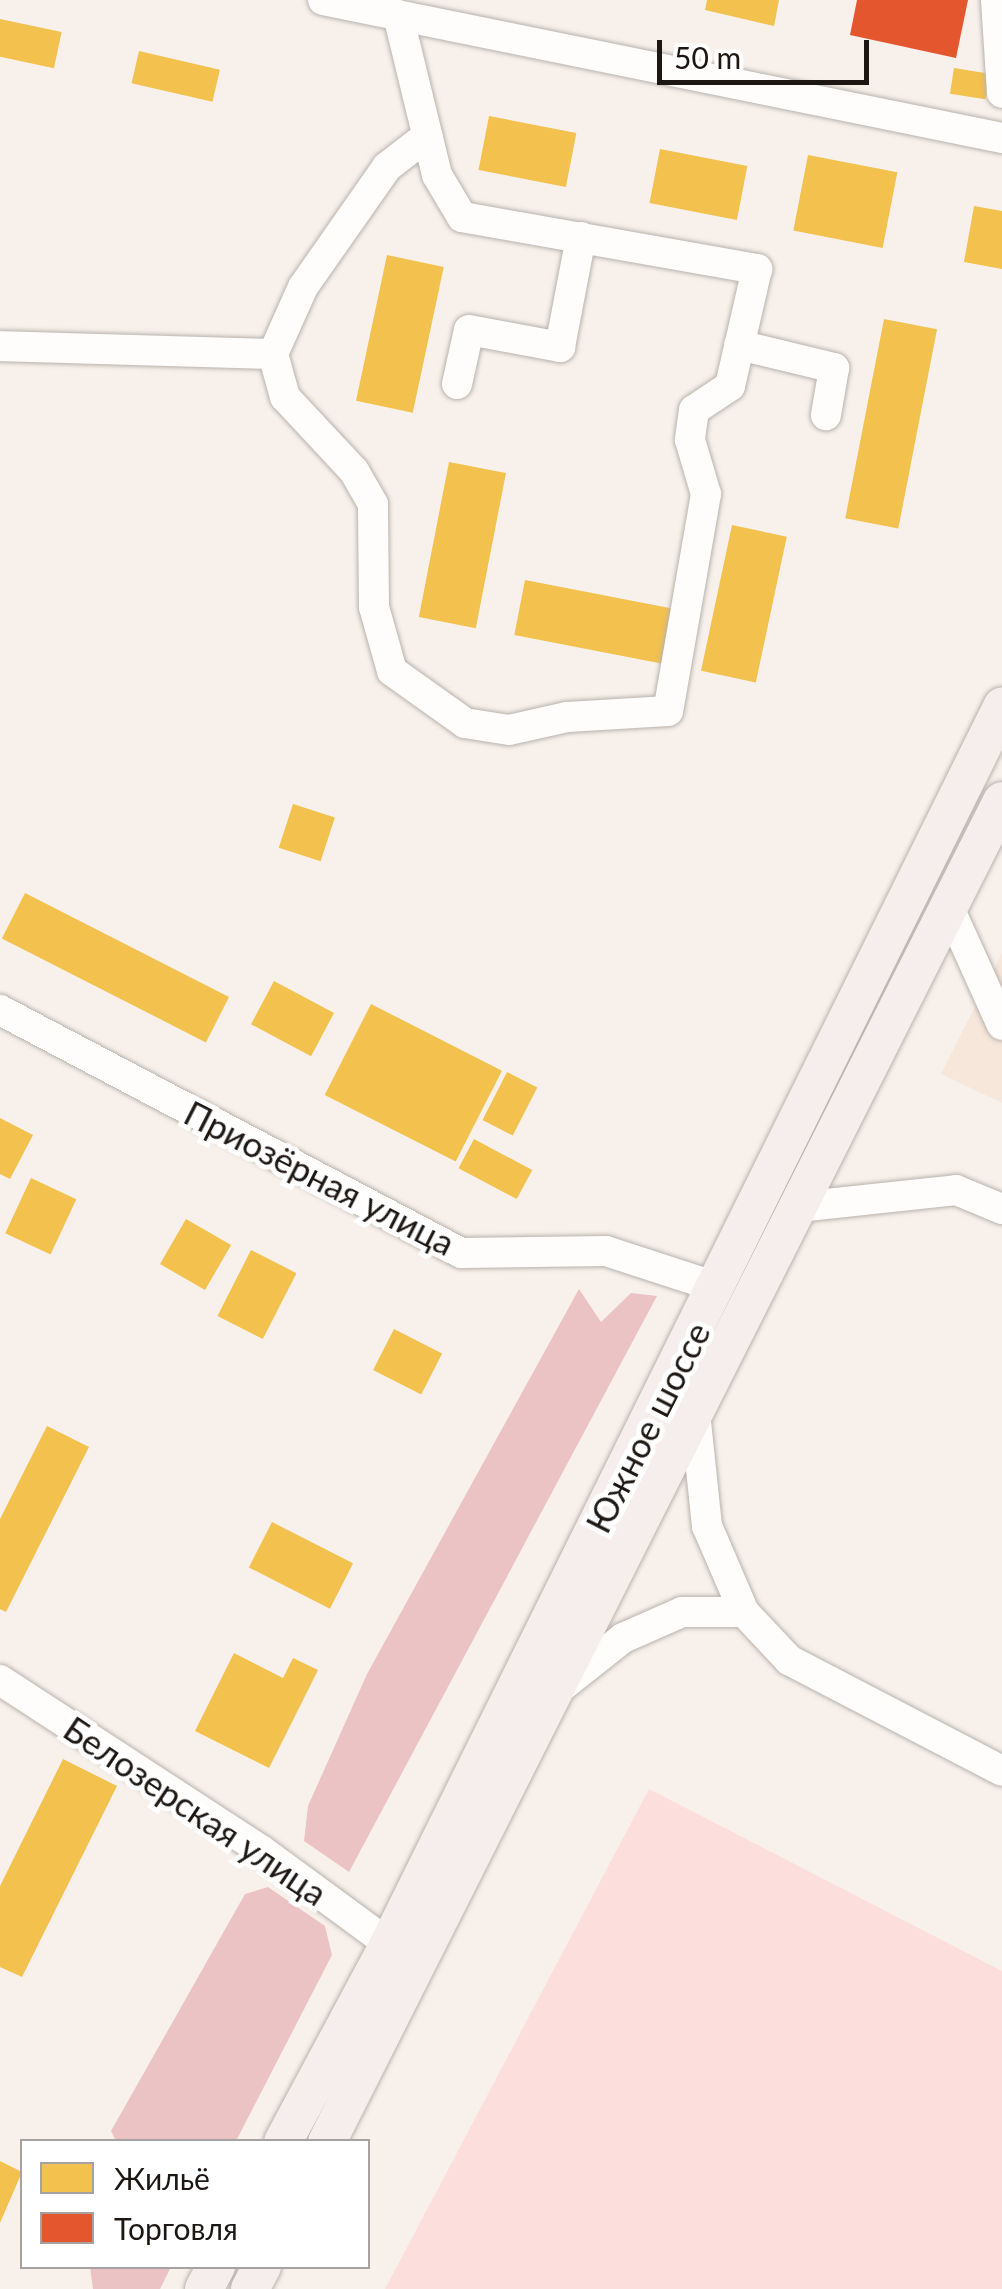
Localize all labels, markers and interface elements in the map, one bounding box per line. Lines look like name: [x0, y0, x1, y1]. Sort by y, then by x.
scale bar: [662, 20, 874, 82]
text: 50 m: [674, 39, 741, 75]
street label: Приозёрная улица: [178, 1091, 462, 1263]
street label: Южное шоссе: [576, 1315, 718, 1539]
street label: Белозерская улица: [57, 1707, 335, 1913]
legend: [20, 2139, 370, 2269]
text: Жильё: [114, 2160, 210, 2196]
text: Торговля: [114, 2210, 238, 2246]

